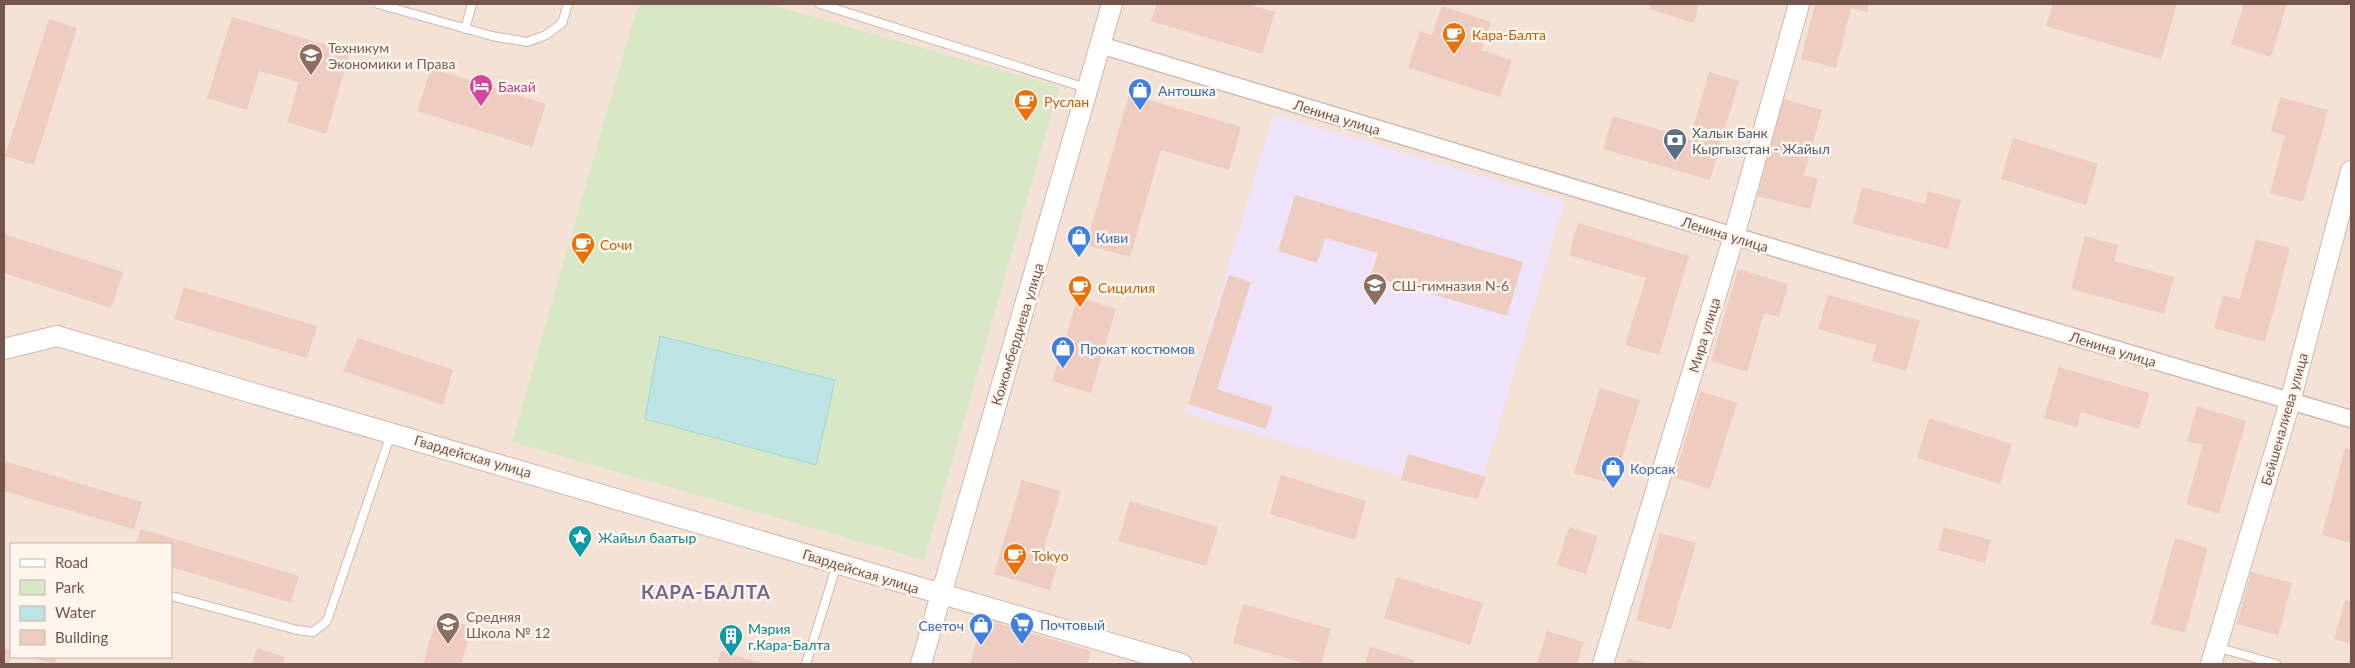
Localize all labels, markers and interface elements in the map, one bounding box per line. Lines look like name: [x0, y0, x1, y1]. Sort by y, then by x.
cafe icon: Кара-Балта: [1441, 21, 1467, 55]
place label: Кара-Балта: [1472, 26, 1546, 43]
place label: Техникум Экономики и Права: [328, 39, 455, 72]
school or university icon: Техникум Экономики и Права: [298, 42, 324, 76]
hotel icon: Бакай: [468, 73, 494, 107]
shop icon: Антошка: [1127, 77, 1153, 111]
place label: Бакай: [498, 78, 536, 95]
place label: Антошка: [1158, 82, 1216, 99]
cafe icon: Руслан: [1013, 88, 1039, 122]
place label: Руслан: [1044, 93, 1089, 110]
street label: Ленина улица: [1291, 95, 1383, 138]
place label: Халык Банк Кыргызстан - Жайыл: [1692, 124, 1830, 157]
bank icon: Халык Банк Кыргызстан - Жайыл: [1662, 127, 1688, 161]
street label: Ленина улица: [1679, 212, 1771, 255]
shop icon: Киви: [1066, 224, 1092, 258]
place label: Киви: [1096, 229, 1128, 246]
cafe icon: Сочи: [570, 231, 596, 265]
place label: Сочи: [600, 236, 632, 253]
street label: Кожомбердиева улица: [987, 261, 1047, 407]
school or university icon: СШ-гимназия N-6: [1362, 272, 1388, 306]
cafe icon: Сицилия: [1067, 274, 1093, 308]
place label: СШ-гимназия N-6: [1392, 277, 1509, 294]
place label: Сицилия: [1098, 279, 1155, 296]
street label: Мира улица: [1685, 295, 1723, 375]
street label: Ленина улица: [2067, 327, 2159, 370]
shop icon: Прокат костюмов: [1050, 335, 1076, 369]
place label: Прокат костюмов: [1080, 340, 1195, 357]
street label: Бейшеналиева улица: [2257, 351, 2311, 487]
street label: Гвардейская улица: [413, 431, 534, 481]
shop icon: Корсак: [1600, 455, 1626, 489]
place label: Корсак: [1630, 460, 1676, 477]
place icon: Жайыл баатыр: [567, 524, 593, 558]
place label: Жайыл баатыр: [598, 529, 696, 546]
cafe icon: Tokyo: [1002, 542, 1028, 576]
legend: [10, 543, 172, 658]
street label: Гвардейская улица: [801, 545, 921, 597]
place label: Tokyo: [1032, 547, 1069, 564]
text: Road: [55, 553, 88, 571]
text: Park: [55, 578, 85, 596]
district label: КАРА-БАЛТА: [641, 580, 771, 603]
text: Water: [55, 603, 96, 621]
place label: Средняя Школа № 12: [466, 608, 550, 641]
school or university icon: Средняя Школа № 12: [435, 611, 461, 645]
supermarket icon: Почтовый: [1009, 611, 1035, 645]
shop icon: Светоч: [968, 612, 994, 646]
place label: Почтовый: [1040, 616, 1105, 633]
place label: Светоч: [919, 617, 964, 634]
place label: Мэрия г.Кара-Балта: [748, 620, 830, 653]
building icon: Мэрия г.Кара-Балта: [718, 623, 744, 657]
text: Building: [55, 628, 108, 646]

